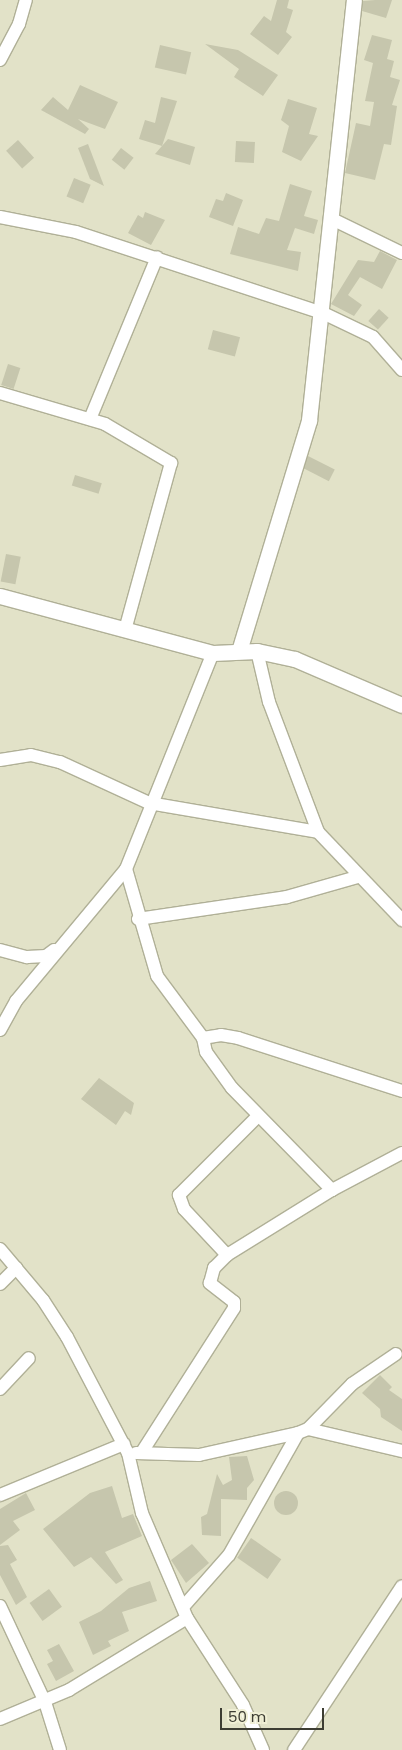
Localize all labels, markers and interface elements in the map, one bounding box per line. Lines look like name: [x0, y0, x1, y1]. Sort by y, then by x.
scale bar: [222, 1698, 326, 1730]
text: 50 m: [228, 1706, 266, 1727]

